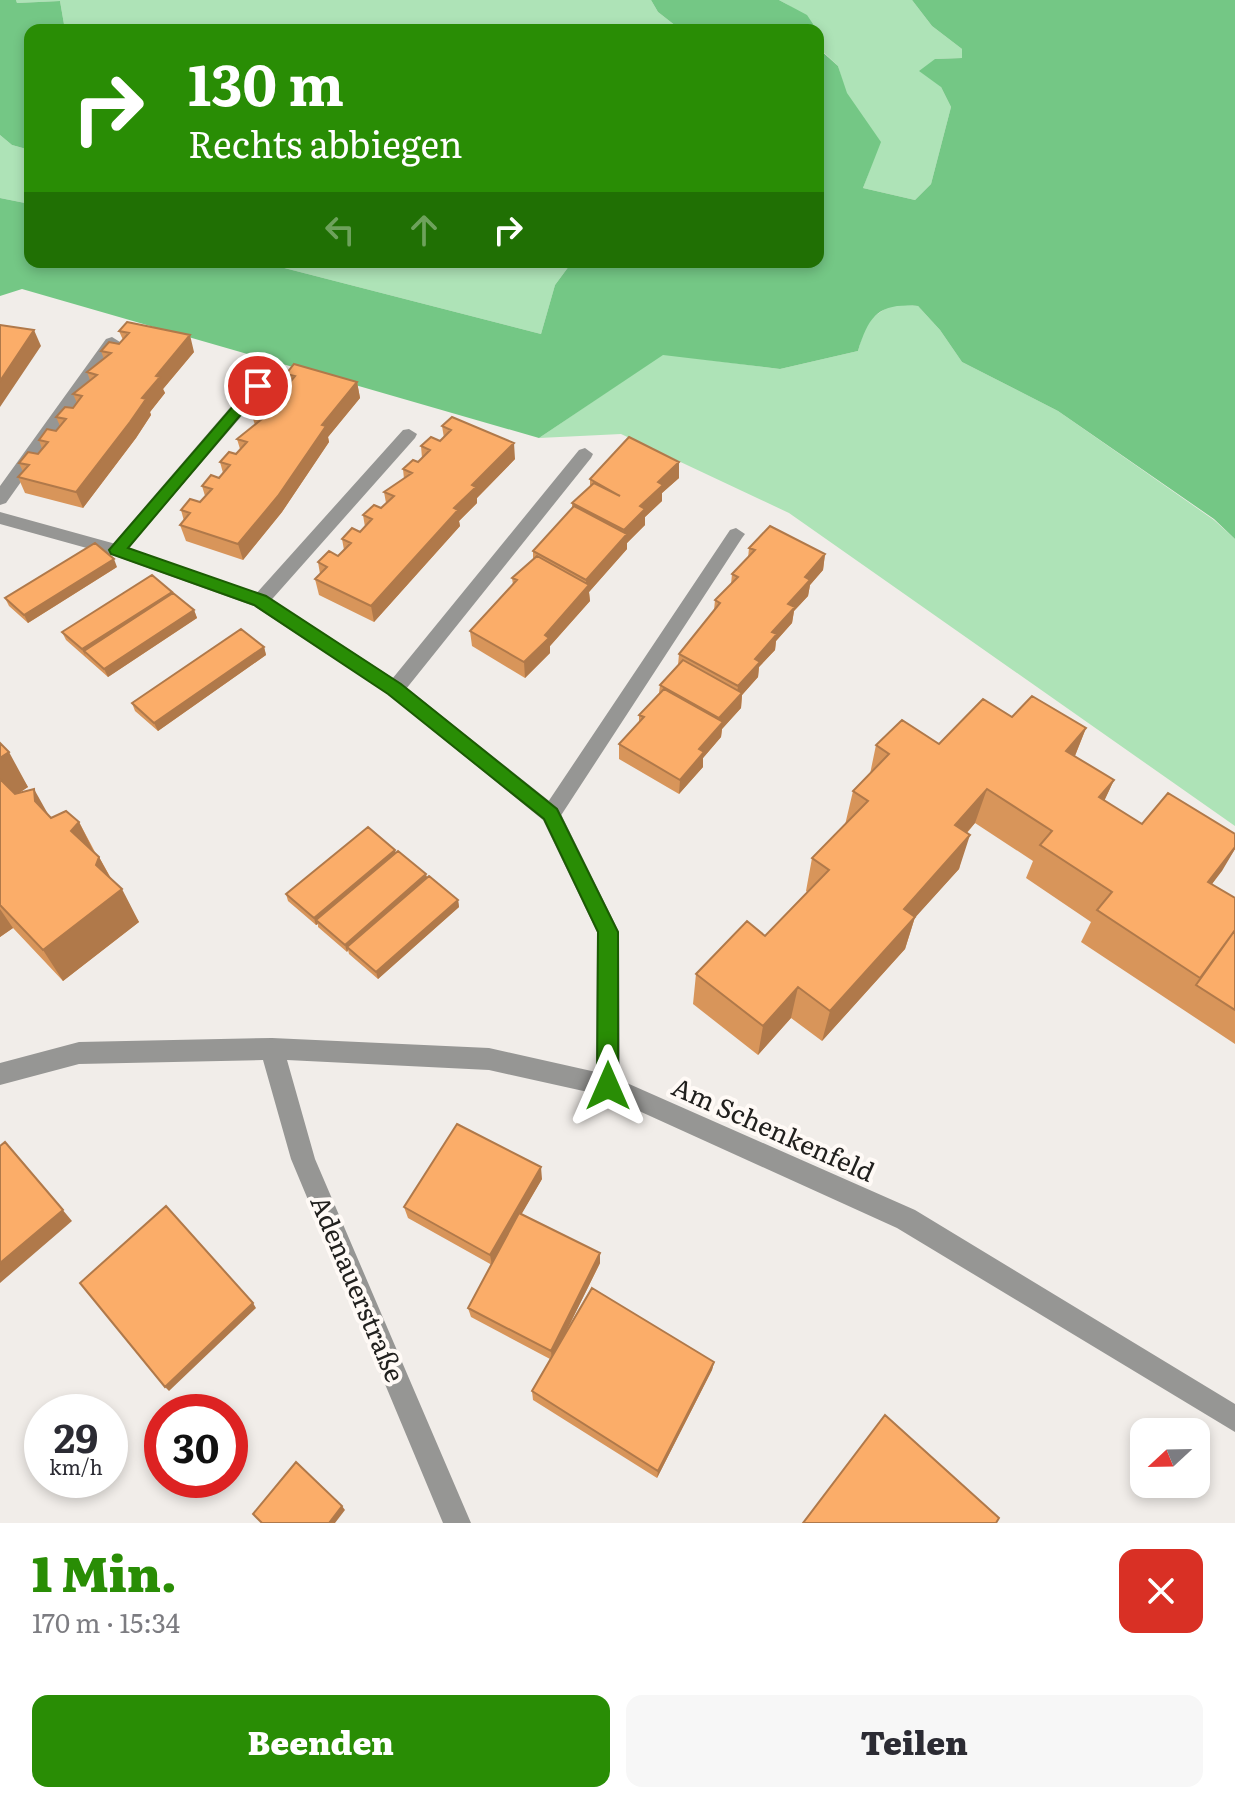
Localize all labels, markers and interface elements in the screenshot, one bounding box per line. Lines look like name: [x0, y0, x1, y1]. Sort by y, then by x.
text: 130 m: [188, 40, 344, 123]
icon: right: [56, 56, 160, 160]
text: Rechts abbiegen: [188, 116, 463, 169]
icon: left: [318, 208, 362, 252]
icon: ahead: [402, 208, 446, 252]
icon: right: [486, 208, 530, 252]
pin: [224, 352, 292, 420]
icon: arrive: [236, 364, 280, 408]
position arrow: [566, 1044, 650, 1128]
street label: Am Schenkenfeld: [666, 1066, 882, 1190]
street label: Adenauerstraße: [302, 1189, 416, 1387]
speed limit sign: 30: [144, 1394, 248, 1498]
text: 29: [54, 1406, 98, 1465]
north arrow: [1130, 1418, 1210, 1498]
map controls: [1130, 1418, 1210, 1498]
text: km/h: [49, 1451, 103, 1481]
text: 1 Min.: [32, 1536, 177, 1607]
button: close: [1119, 1549, 1203, 1633]
text: 170 m · 15:34: [32, 1602, 180, 1641]
button: Beenden: [32, 1695, 610, 1787]
button: Teilen: [626, 1695, 1203, 1787]

